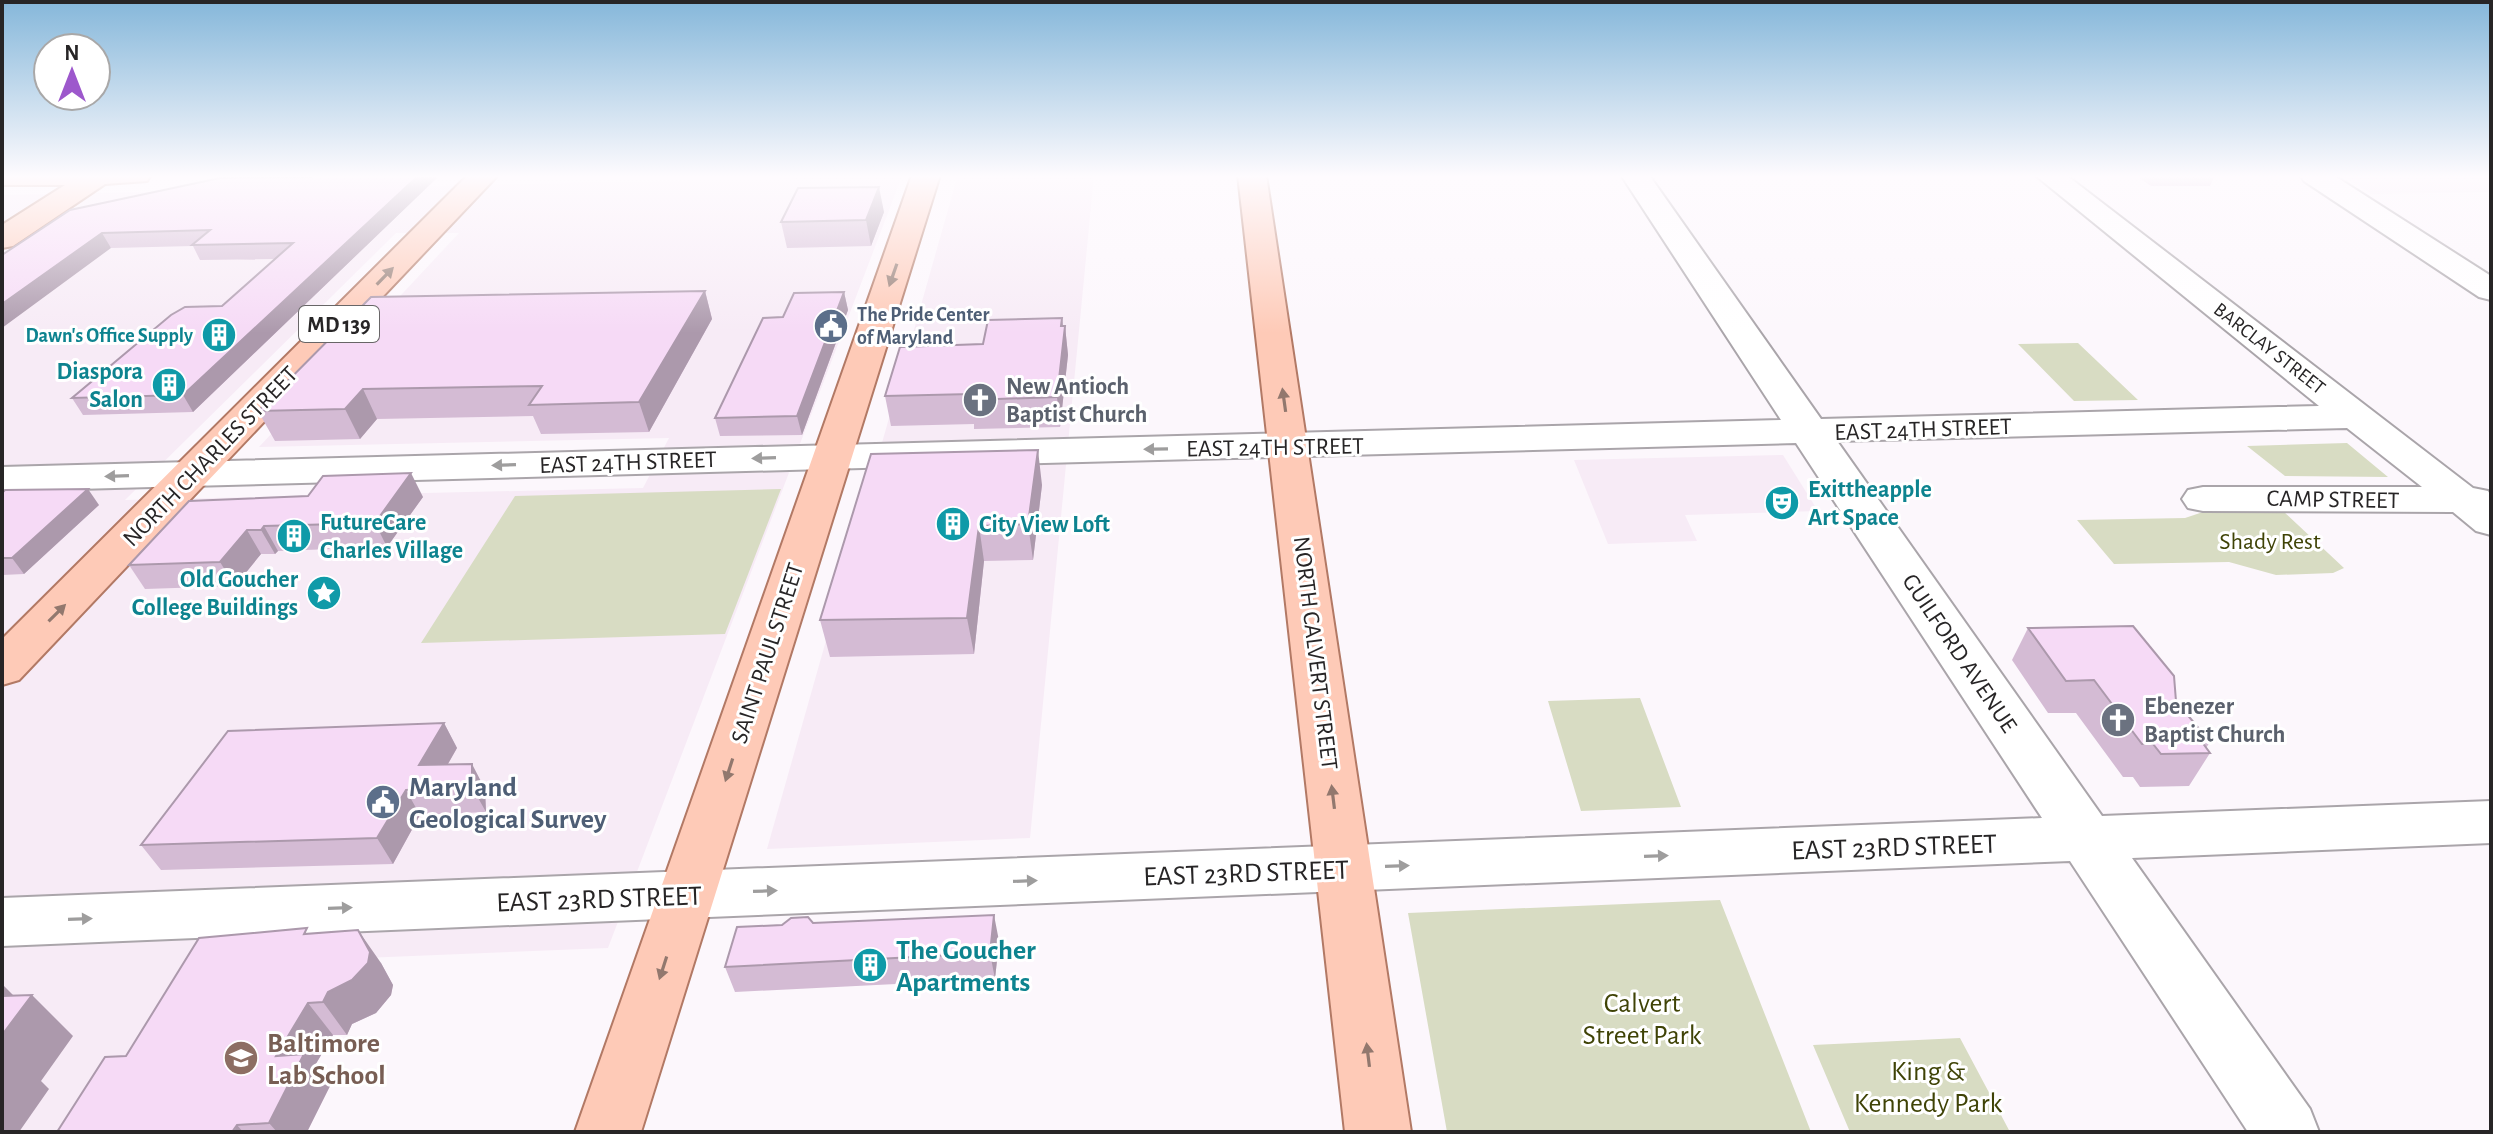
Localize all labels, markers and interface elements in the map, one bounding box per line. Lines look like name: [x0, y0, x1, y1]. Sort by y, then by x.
north arrow: [32, 32, 112, 112]
text: N: [64, 42, 80, 64]
one-way arrow: [886, 264, 898, 288]
one-way arrow: [376, 267, 394, 286]
street label: BARCLAY STREET: [2210, 299, 2329, 398]
place label: The Pride Center of Maryland: [857, 305, 989, 348]
road number: MD 139: [299, 306, 379, 342]
public building icon: The Pride Center of Maryland: [812, 307, 850, 345]
building icon: Dawn's Office Supply: [200, 316, 238, 354]
place label: Dawn's Office Supply: [26, 326, 193, 346]
place label: Diaspora Salon: [56, 360, 143, 412]
street label: NORTH CHARLES STREET: [119, 362, 303, 551]
building icon: Diaspora Salon: [150, 366, 188, 404]
place label: New Antioch Baptist Church: [1006, 375, 1147, 427]
church icon: New Antioch Baptist Church: [961, 381, 999, 419]
one-way arrow: [1277, 387, 1290, 412]
street label: EAST 24TH STREET: [1834, 415, 2012, 445]
street label: EAST 24TH STREET: [1186, 434, 1364, 462]
one-way arrow: [1143, 443, 1168, 456]
street label: EAST 24TH STREET: [539, 448, 717, 478]
one-way arrow: [751, 452, 776, 464]
one-way arrow: [491, 459, 516, 471]
one-way arrow: [104, 469, 129, 482]
place label: Exittheapple Art Space: [1808, 478, 1932, 530]
theatre icon: Exittheapple Art Space: [1763, 484, 1801, 522]
street label: CAMP STREET: [2266, 487, 2400, 513]
building icon: City View Loft: [934, 505, 972, 543]
place label: FutureCare Charles Village: [320, 511, 463, 563]
place label: City View Loft: [979, 513, 1110, 537]
building icon: FutureCare Charles Village: [275, 517, 313, 555]
park label: Shady Rest: [2219, 530, 2321, 554]
street label: NORTH CALVERT STREET: [1289, 535, 1341, 771]
street label: SAINT PAUL STREET: [727, 560, 808, 746]
place label: Old Goucher College Buildings: [132, 568, 299, 620]
street label: GUILFORD AVENUE: [1897, 570, 2021, 738]
place icon: Old Goucher College Buildings: [305, 574, 343, 612]
one-way arrow: [47, 604, 66, 623]
place label: Ebenezer Baptist Church: [2144, 695, 2285, 747]
church icon: Ebenezer Baptist Church: [2099, 701, 2137, 739]
one-way arrow: [722, 758, 734, 782]
place label: Maryland Geological Survey: [409, 774, 607, 834]
public building icon: Maryland Geological Survey: [364, 783, 402, 821]
one-way arrow: [1327, 784, 1340, 809]
street label: EAST 23RD STREET: [1791, 830, 1998, 866]
one-way arrow: [1644, 849, 1669, 862]
street label: EAST 23RD STREET: [1143, 856, 1350, 892]
one-way arrow: [1385, 859, 1410, 872]
one-way arrow: [1013, 874, 1038, 887]
street label: EAST 23RD STREET: [496, 882, 703, 918]
one-way arrow: [753, 885, 778, 898]
one-way arrow: [328, 902, 353, 915]
one-way arrow: [68, 912, 93, 925]
place label: The Goucher Apartments: [896, 937, 1036, 997]
building icon: The Goucher Apartments: [851, 946, 889, 984]
one-way arrow: [656, 957, 668, 981]
park label: Calvert Street Park: [1583, 990, 1702, 1050]
place label: Baltimore Lab School: [267, 1030, 386, 1090]
school or university icon: Baltimore Lab School: [222, 1039, 260, 1077]
one-way arrow: [1362, 1042, 1375, 1067]
park label: King & Kennedy Park: [1854, 1058, 2002, 1118]

